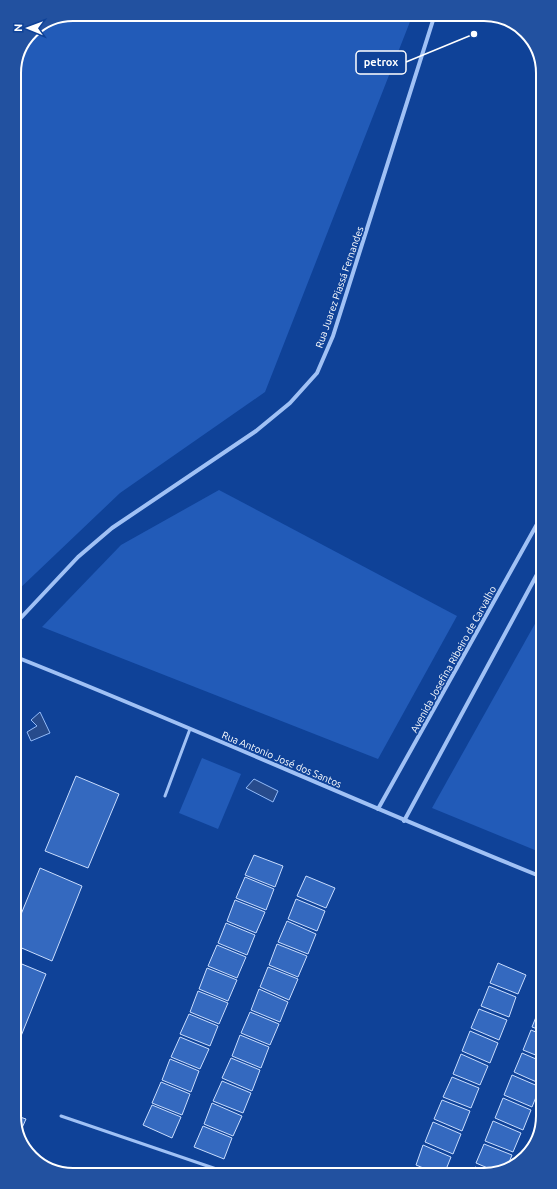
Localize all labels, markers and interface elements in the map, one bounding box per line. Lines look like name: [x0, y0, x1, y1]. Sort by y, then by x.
north arrow: [8, 8, 48, 48]
text: N: [12, 24, 24, 32]
callout: petrox: [356, 51, 406, 74]
text: petrox: [364, 56, 398, 68]
street label: Rua Juarez Piassá Fernandes: [313, 225, 365, 349]
street label: Avenida Josefina Ribeiro de Carvalho: [408, 584, 498, 734]
street label: Rua Antonio José dos Santos: [220, 729, 343, 790]

